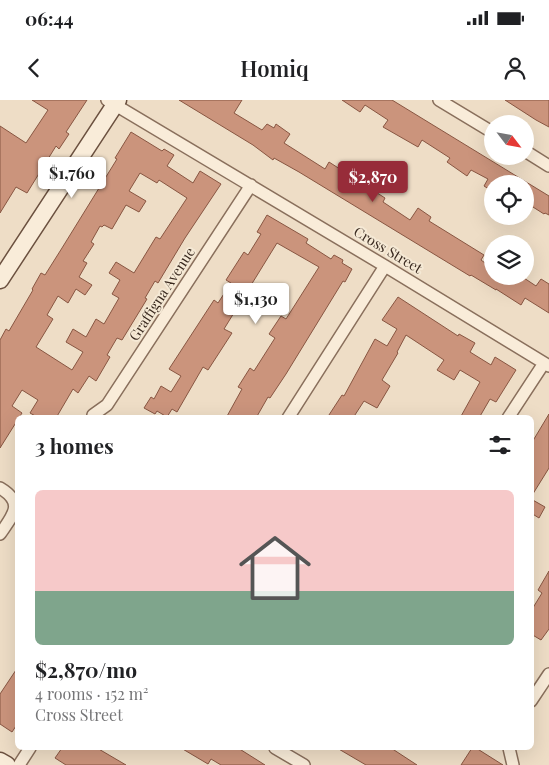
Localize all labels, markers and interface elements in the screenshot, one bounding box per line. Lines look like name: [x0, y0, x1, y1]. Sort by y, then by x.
text: 06:44: [25, 5, 74, 31]
text: Homiq: [240, 53, 309, 83]
icon: back: [20, 54, 48, 82]
icon: person: [501, 54, 529, 82]
north arrow: [484, 115, 534, 165]
map controls: [484, 115, 534, 285]
pin: $1,760: [31, 156, 113, 199]
pin: $2,870: [332, 161, 414, 203]
text: $1,760: [49, 162, 95, 183]
text: $2,870: [349, 166, 397, 187]
button: locate: [484, 175, 534, 225]
street label: Cross Street: [350, 222, 427, 278]
button: layers: [484, 235, 534, 285]
street label: Graffigna Avenue: [124, 243, 199, 344]
pin: $1,130: [215, 282, 297, 325]
text: $1,130: [234, 288, 278, 309]
text: 3 homes: [35, 431, 114, 459]
icon: filters: [486, 431, 514, 459]
icon: home: [230, 523, 320, 613]
text: $2,870/mo: [35, 655, 137, 683]
text: 4 rooms · 152 m²: [35, 683, 148, 704]
text: Cross Street: [35, 704, 123, 725]

